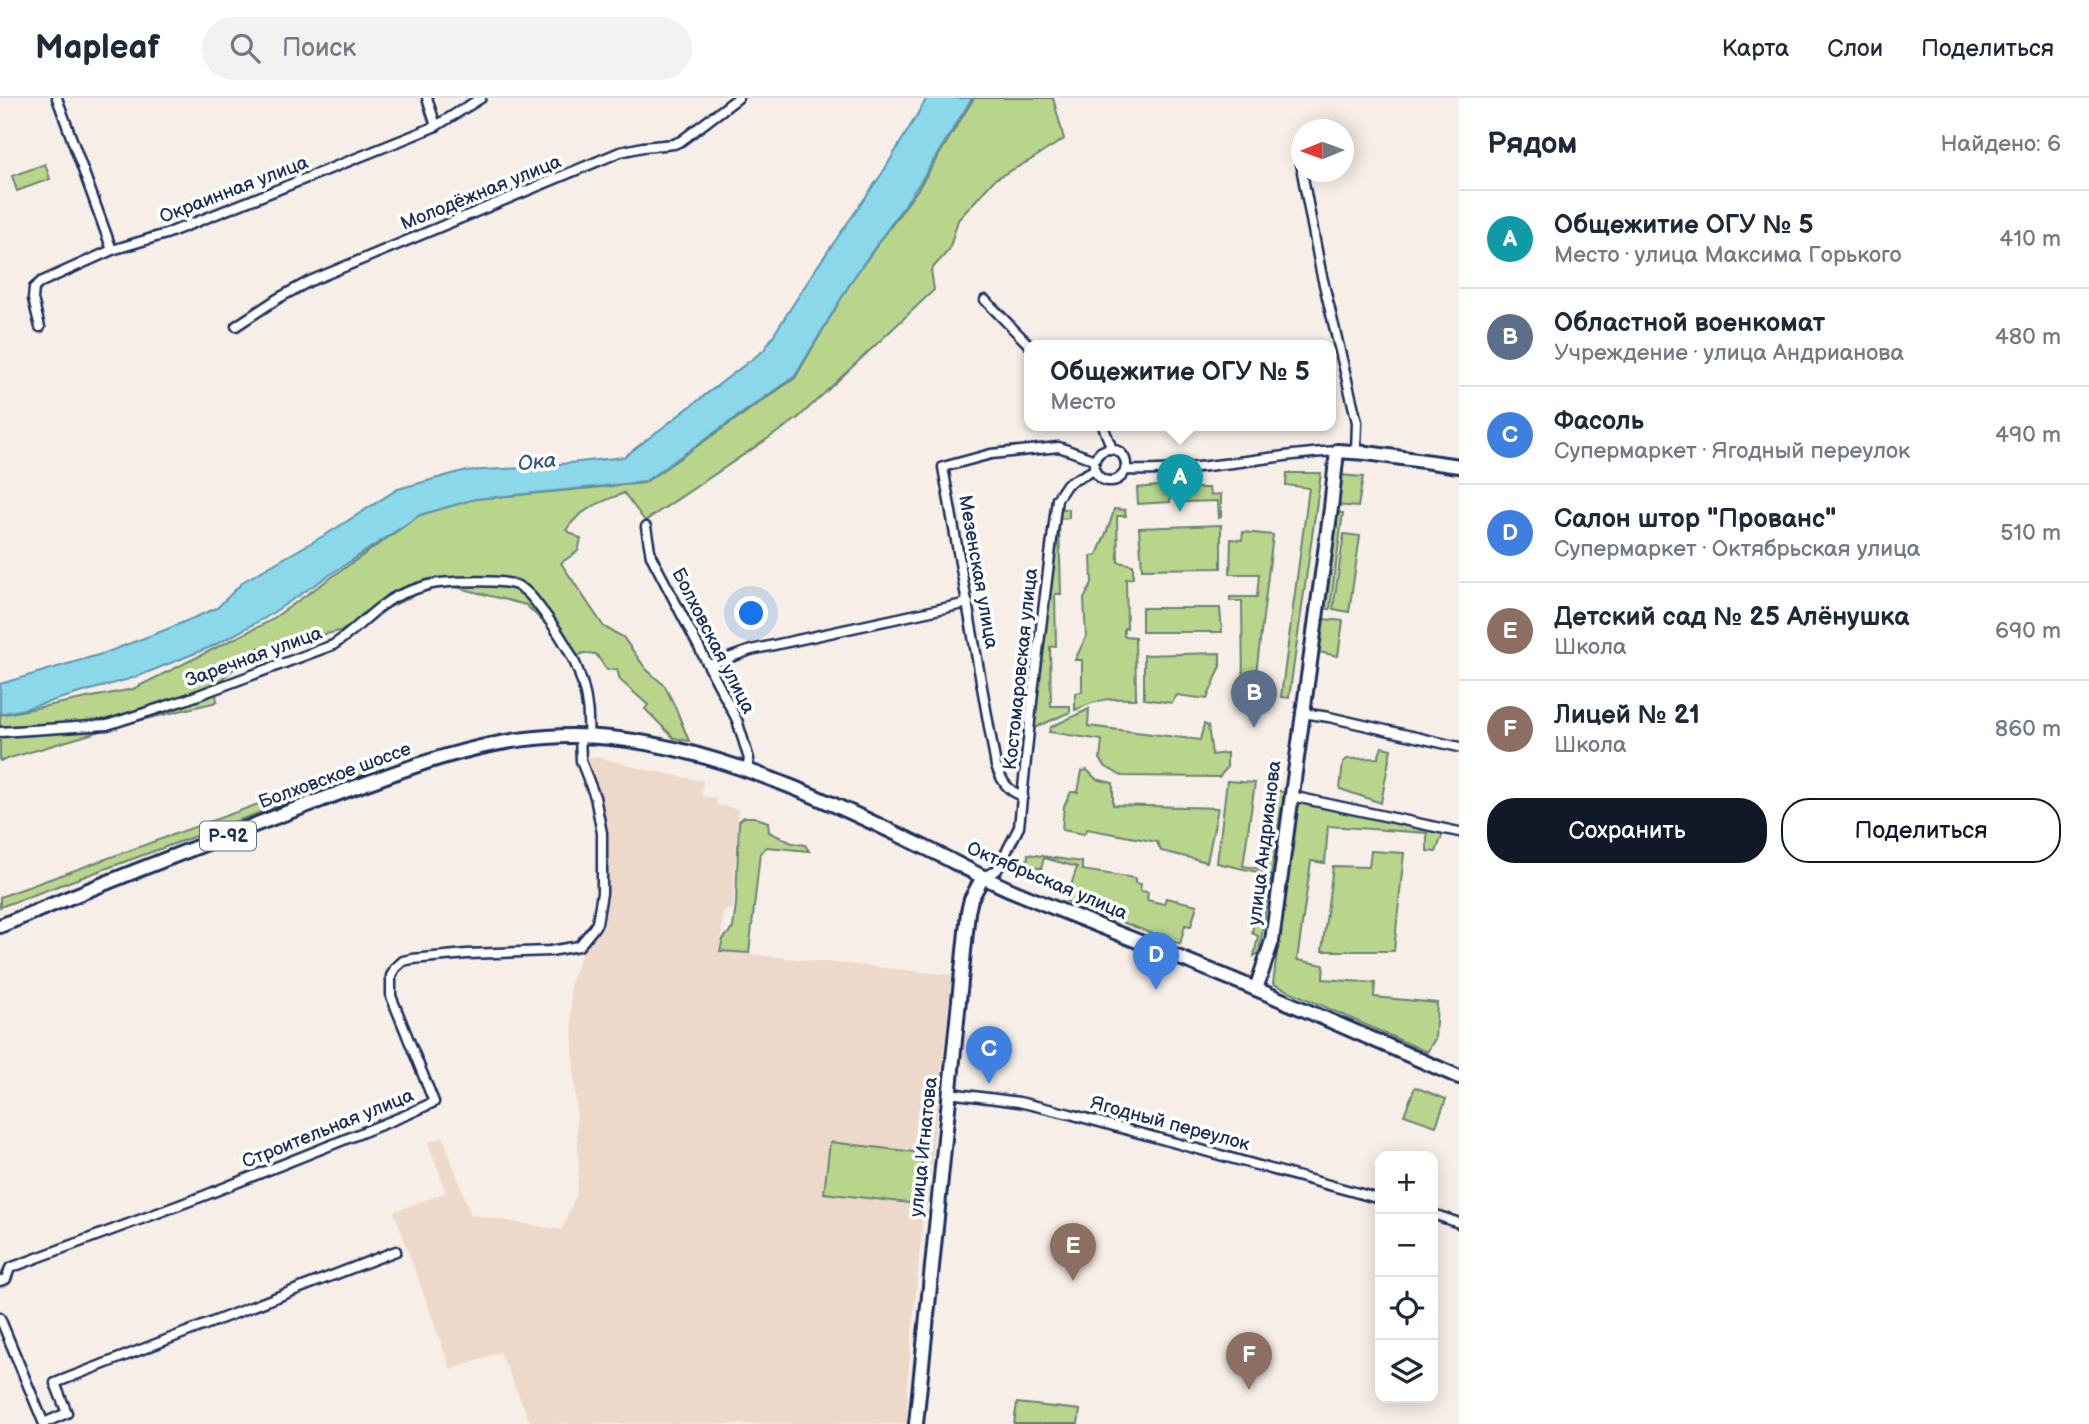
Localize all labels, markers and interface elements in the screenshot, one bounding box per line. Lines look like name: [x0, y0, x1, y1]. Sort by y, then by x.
search box: [202, 17, 692, 80]
text: Mapleaf: [35, 28, 160, 68]
icon: search: [226, 29, 264, 67]
text: Поиск: [282, 33, 356, 64]
text: Карта: [1722, 34, 1789, 63]
text: Слои: [1827, 34, 1883, 63]
text: Поделиться: [1921, 34, 2054, 63]
north arrow: [1291, 119, 1354, 182]
text: Рядом: [1487, 126, 1577, 162]
text: Найдено: 6: [1940, 130, 2061, 158]
street label: Молодёжная улица: [397, 150, 565, 236]
street label: Окраинная улица: [156, 151, 312, 229]
text: Общежитие ОГУ № 5: [1554, 210, 1814, 241]
text: A: [1503, 225, 1517, 253]
text: 410 m: [1999, 225, 2061, 253]
text: Место · улица Максима Горького: [1554, 241, 1902, 269]
text: Областной военкомат: [1554, 308, 1825, 339]
text: B: [1502, 323, 1518, 351]
text: 480 m: [1995, 323, 2061, 351]
text: Учреждение · улица Андрианова: [1554, 339, 1904, 367]
popup: [1024, 340, 1336, 431]
text: Общежитие ОГУ № 5: [1050, 357, 1310, 388]
text: Место: [1050, 388, 1116, 416]
text: Фасоль: [1554, 406, 1644, 437]
text: C: [1502, 421, 1518, 449]
text: 490 m: [1995, 421, 2061, 449]
text: Супермаркет · Ягодный переулок: [1554, 437, 1910, 465]
water label: Ока: [516, 448, 558, 476]
pin: A: [1157, 454, 1203, 512]
street label: Мезенская улица: [953, 493, 1003, 651]
text: Салон штор "Прованс": [1554, 504, 1836, 535]
text: D: [1502, 519, 1518, 547]
text: 510 m: [2000, 519, 2061, 547]
text: Супермаркет · Октябрьская улица: [1554, 535, 1920, 563]
street label: Болховская улица: [666, 564, 760, 718]
street label: Костомаровская улица: [999, 567, 1043, 771]
your location: [734, 596, 768, 630]
text: Детский сад № 25 Алёнушка: [1554, 602, 1909, 633]
text: E: [1503, 617, 1517, 645]
text: 690 m: [1995, 617, 2061, 645]
street label: Заречная улица: [183, 622, 325, 692]
text: Школа: [1554, 633, 1627, 661]
pin: B: [1231, 670, 1277, 728]
text: Лицей № 21: [1554, 700, 1700, 731]
text: F: [1503, 715, 1517, 743]
text: 860 m: [1995, 715, 2061, 743]
text: Школа: [1554, 731, 1627, 759]
street label: Болховское шоссе: [256, 738, 415, 814]
street label: улица Андрианова: [1243, 759, 1287, 927]
button: Сохранить: [1487, 798, 1767, 863]
button: Поделиться: [1781, 798, 2061, 863]
road number: Р-92: [200, 822, 256, 850]
street label: Октябрьская улица: [963, 837, 1131, 925]
pin: D: [1133, 932, 1179, 990]
pin: C: [966, 1026, 1012, 1084]
street label: улица Игнатова: [905, 1076, 943, 1218]
street label: Строительная улица: [239, 1084, 417, 1174]
street label: Ягодный переулок: [1088, 1092, 1252, 1156]
map controls: [1375, 1151, 1438, 1403]
button: +: [1375, 1151, 1438, 1214]
button: −: [1375, 1214, 1438, 1277]
pin: E: [1050, 1223, 1096, 1281]
button: locate: [1375, 1277, 1438, 1340]
pin: F: [1226, 1332, 1272, 1390]
button: layers: [1375, 1340, 1438, 1403]

